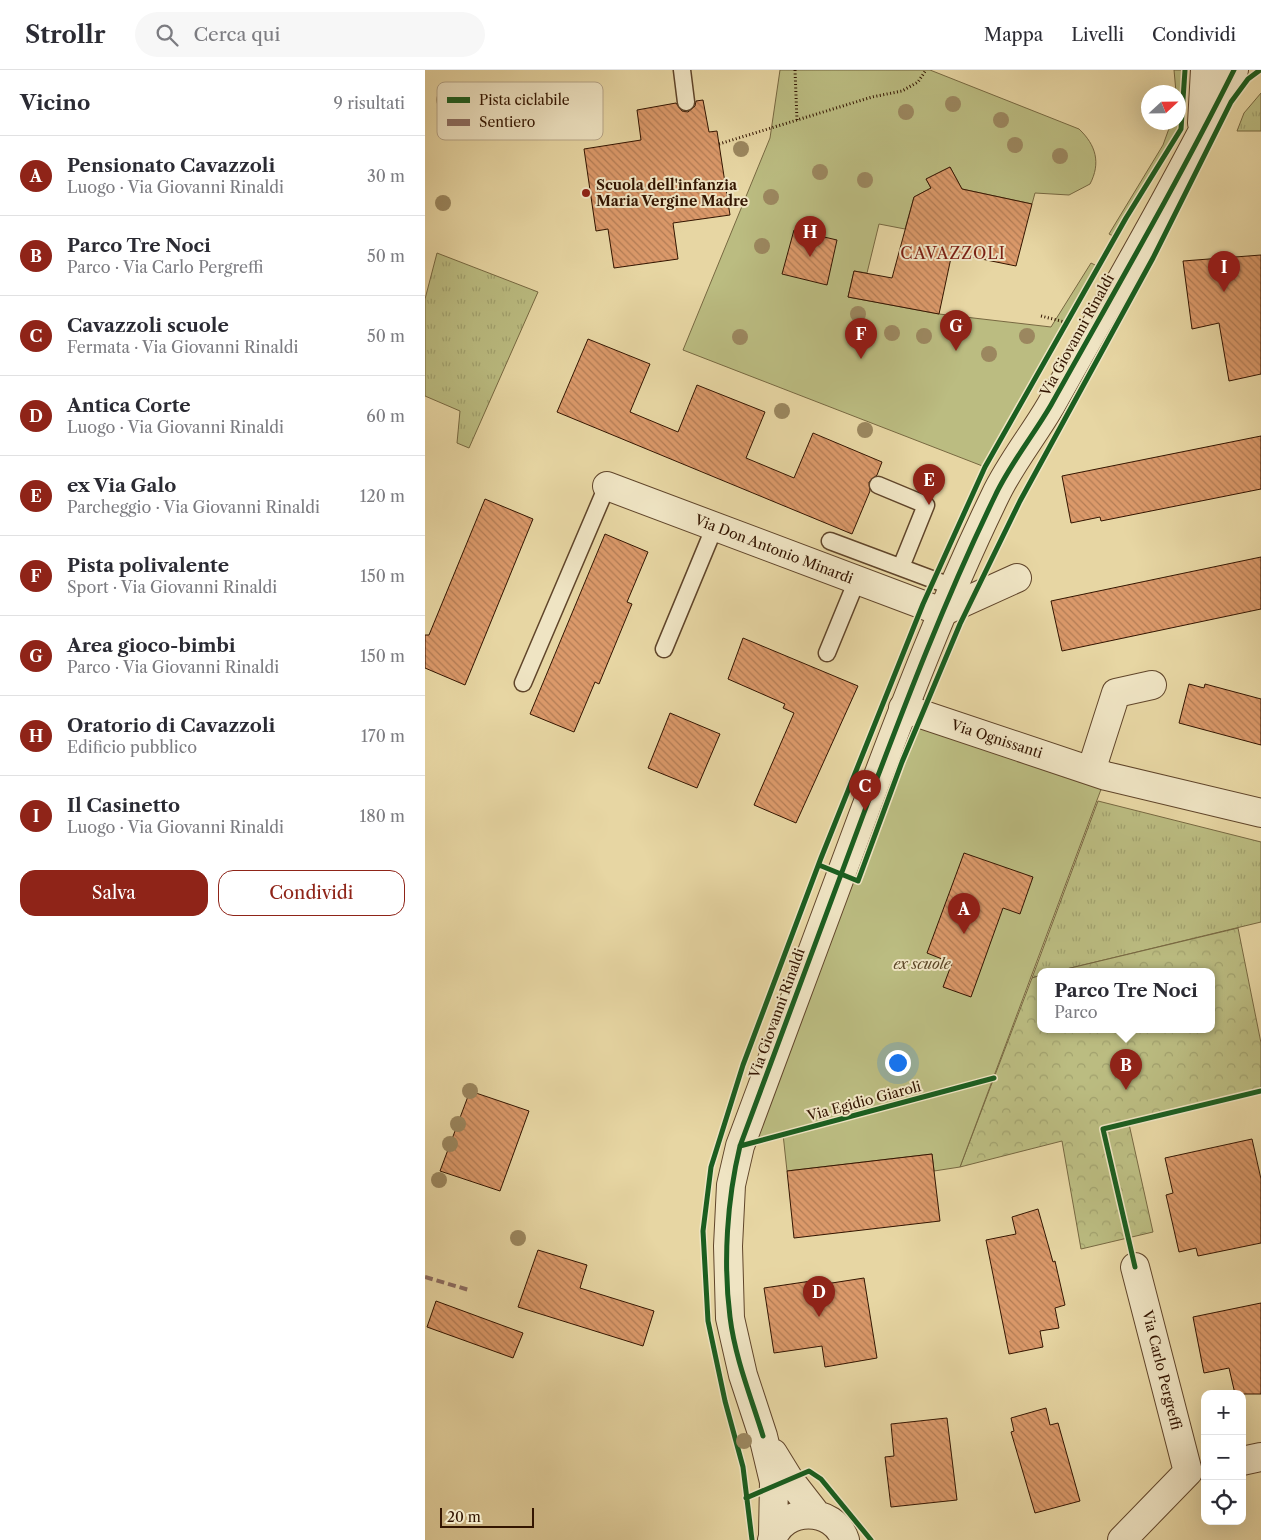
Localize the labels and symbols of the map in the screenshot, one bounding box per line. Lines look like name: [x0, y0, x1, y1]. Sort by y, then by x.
legend: [437, 82, 603, 140]
north arrow: [1141, 85, 1186, 130]
text: Pista ciclabile: [479, 91, 570, 109]
text: Sentiero: [479, 113, 535, 131]
place label: Scuola dell'infanzia Maria Vergine Madre: [596, 176, 748, 210]
marker: Scuola dell'infanzia Maria Vergine Madre: [580, 187, 592, 199]
pin: H: [794, 216, 826, 257]
district label: CAVAZZOLI: [900, 243, 1006, 263]
pin: I: [1208, 251, 1240, 292]
street label: Via Giovanni Rinaldi: [1036, 271, 1118, 400]
pin: G: [940, 310, 972, 351]
pin: F: [845, 318, 877, 359]
pin: E: [913, 464, 945, 505]
street label: Via Don Antonio Minardi: [691, 510, 856, 588]
street label: Via Ognissanti: [948, 715, 1045, 762]
pin: C: [849, 770, 881, 811]
pin: A: [948, 893, 980, 934]
street label: Via Giovanni Rinaldi: [745, 946, 809, 1081]
park label: ex scuole: [893, 955, 952, 973]
pin: B: [1110, 1049, 1142, 1090]
your location: [885, 1050, 911, 1076]
street label: Via Egidio Giaroli: [804, 1077, 923, 1125]
pin: D: [803, 1276, 835, 1317]
street label: Via Carlo Pergreffi: [1138, 1307, 1186, 1432]
scale bar: [440, 1505, 534, 1528]

